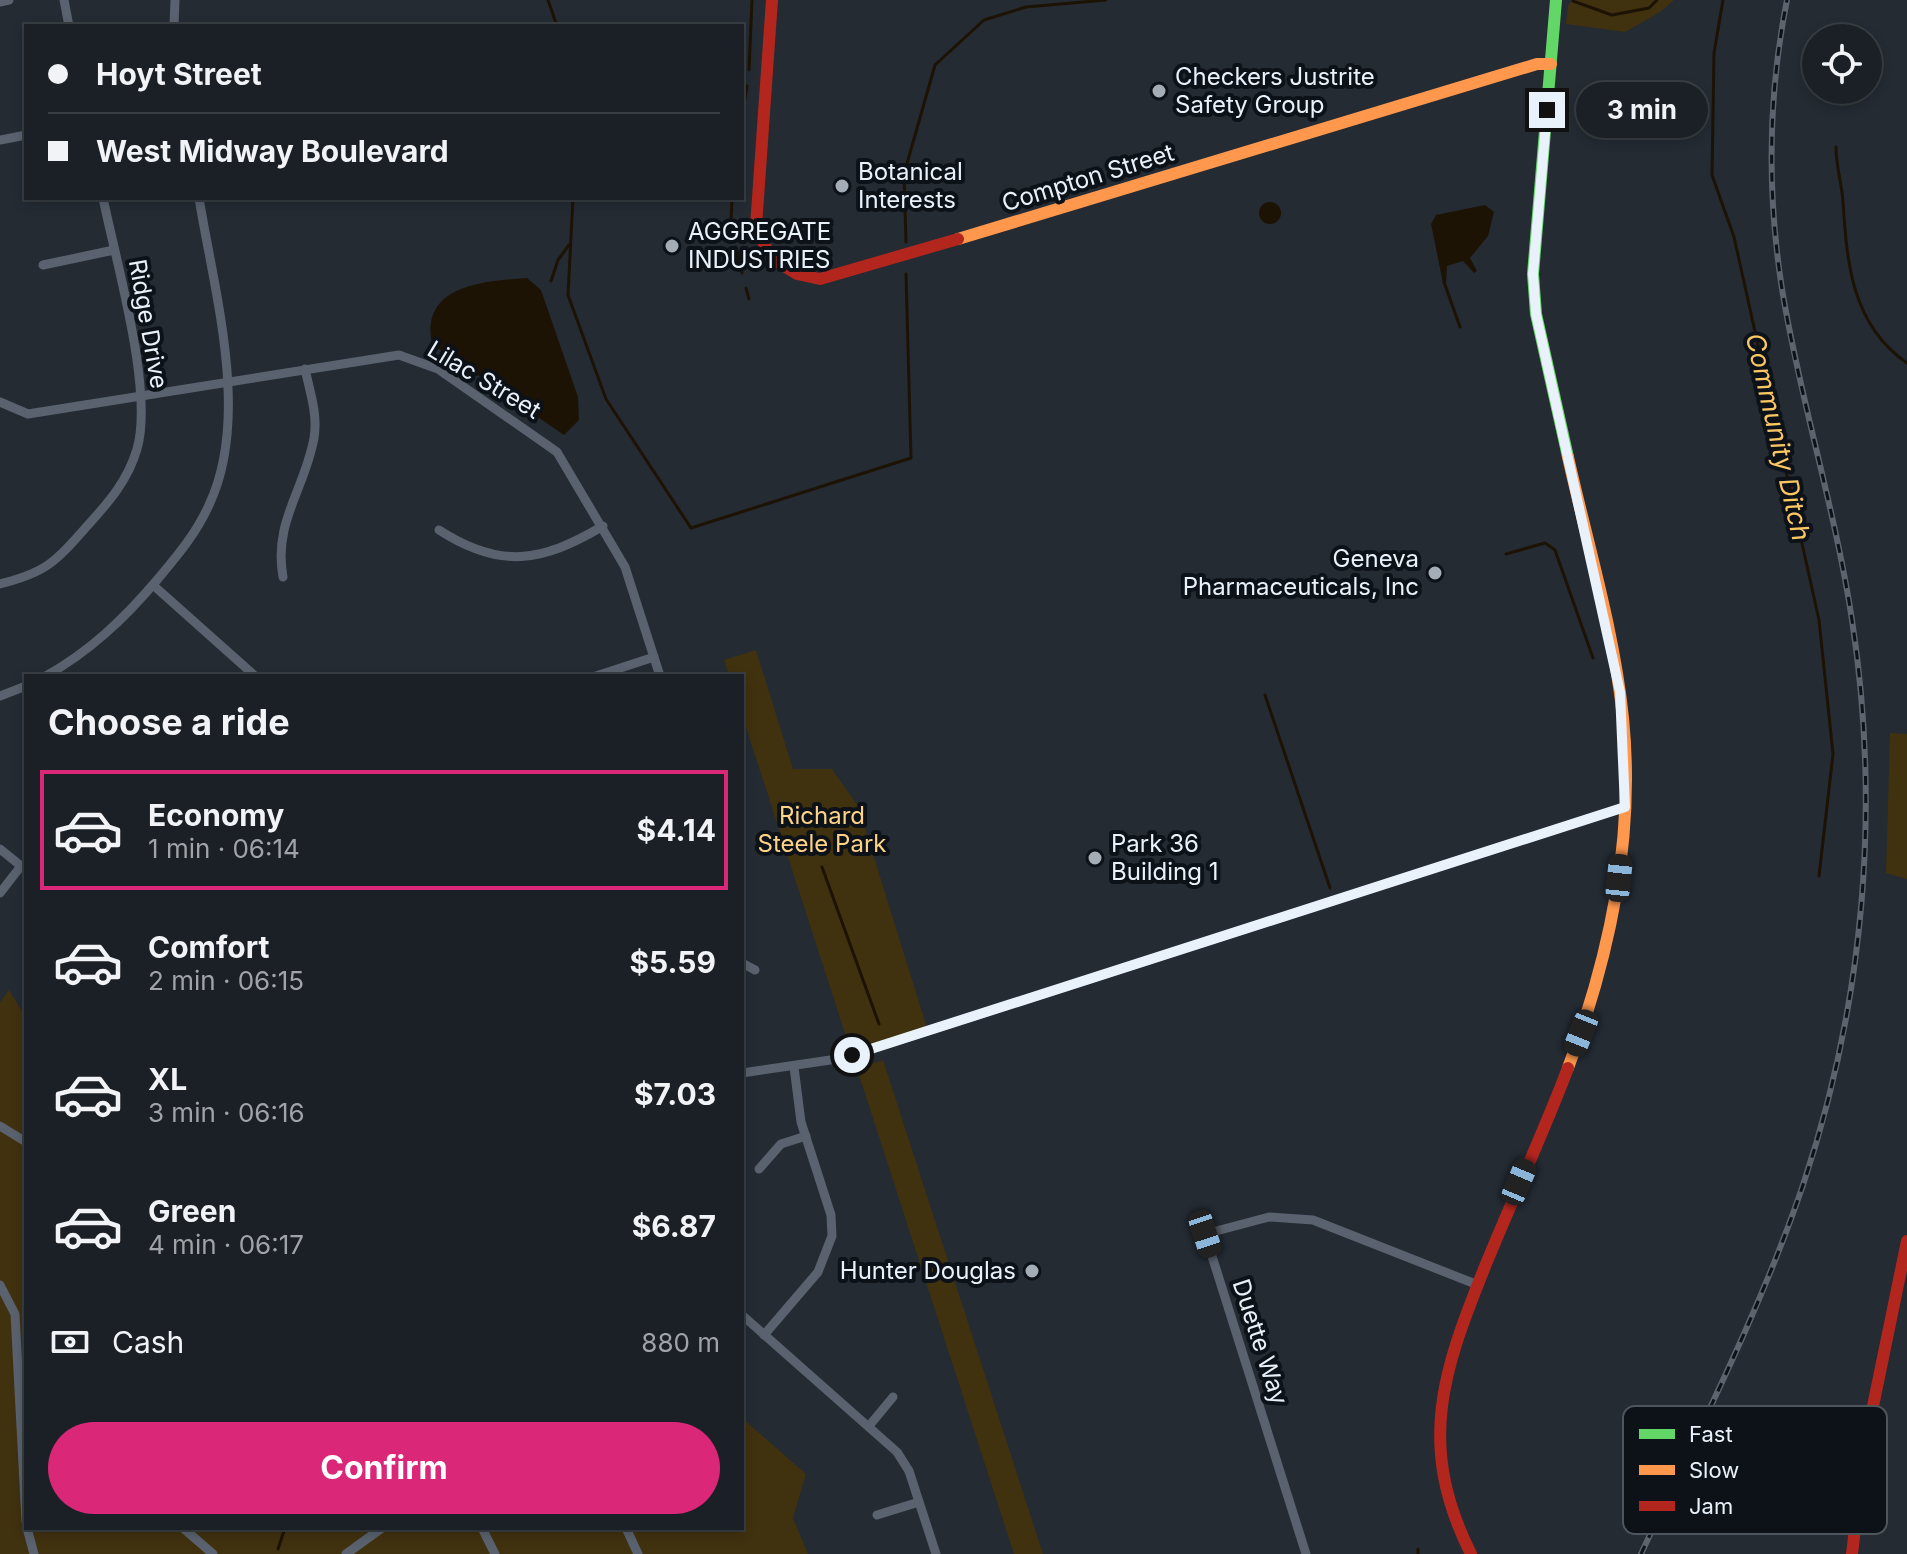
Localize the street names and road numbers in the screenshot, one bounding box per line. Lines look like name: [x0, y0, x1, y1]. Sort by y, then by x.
street label: Compton Street: [998, 138, 1177, 217]
street label: Ridge Drive: [123, 257, 174, 391]
street label: Lilac Street: [422, 334, 546, 425]
street label: Duette Way: [1227, 1275, 1294, 1408]

